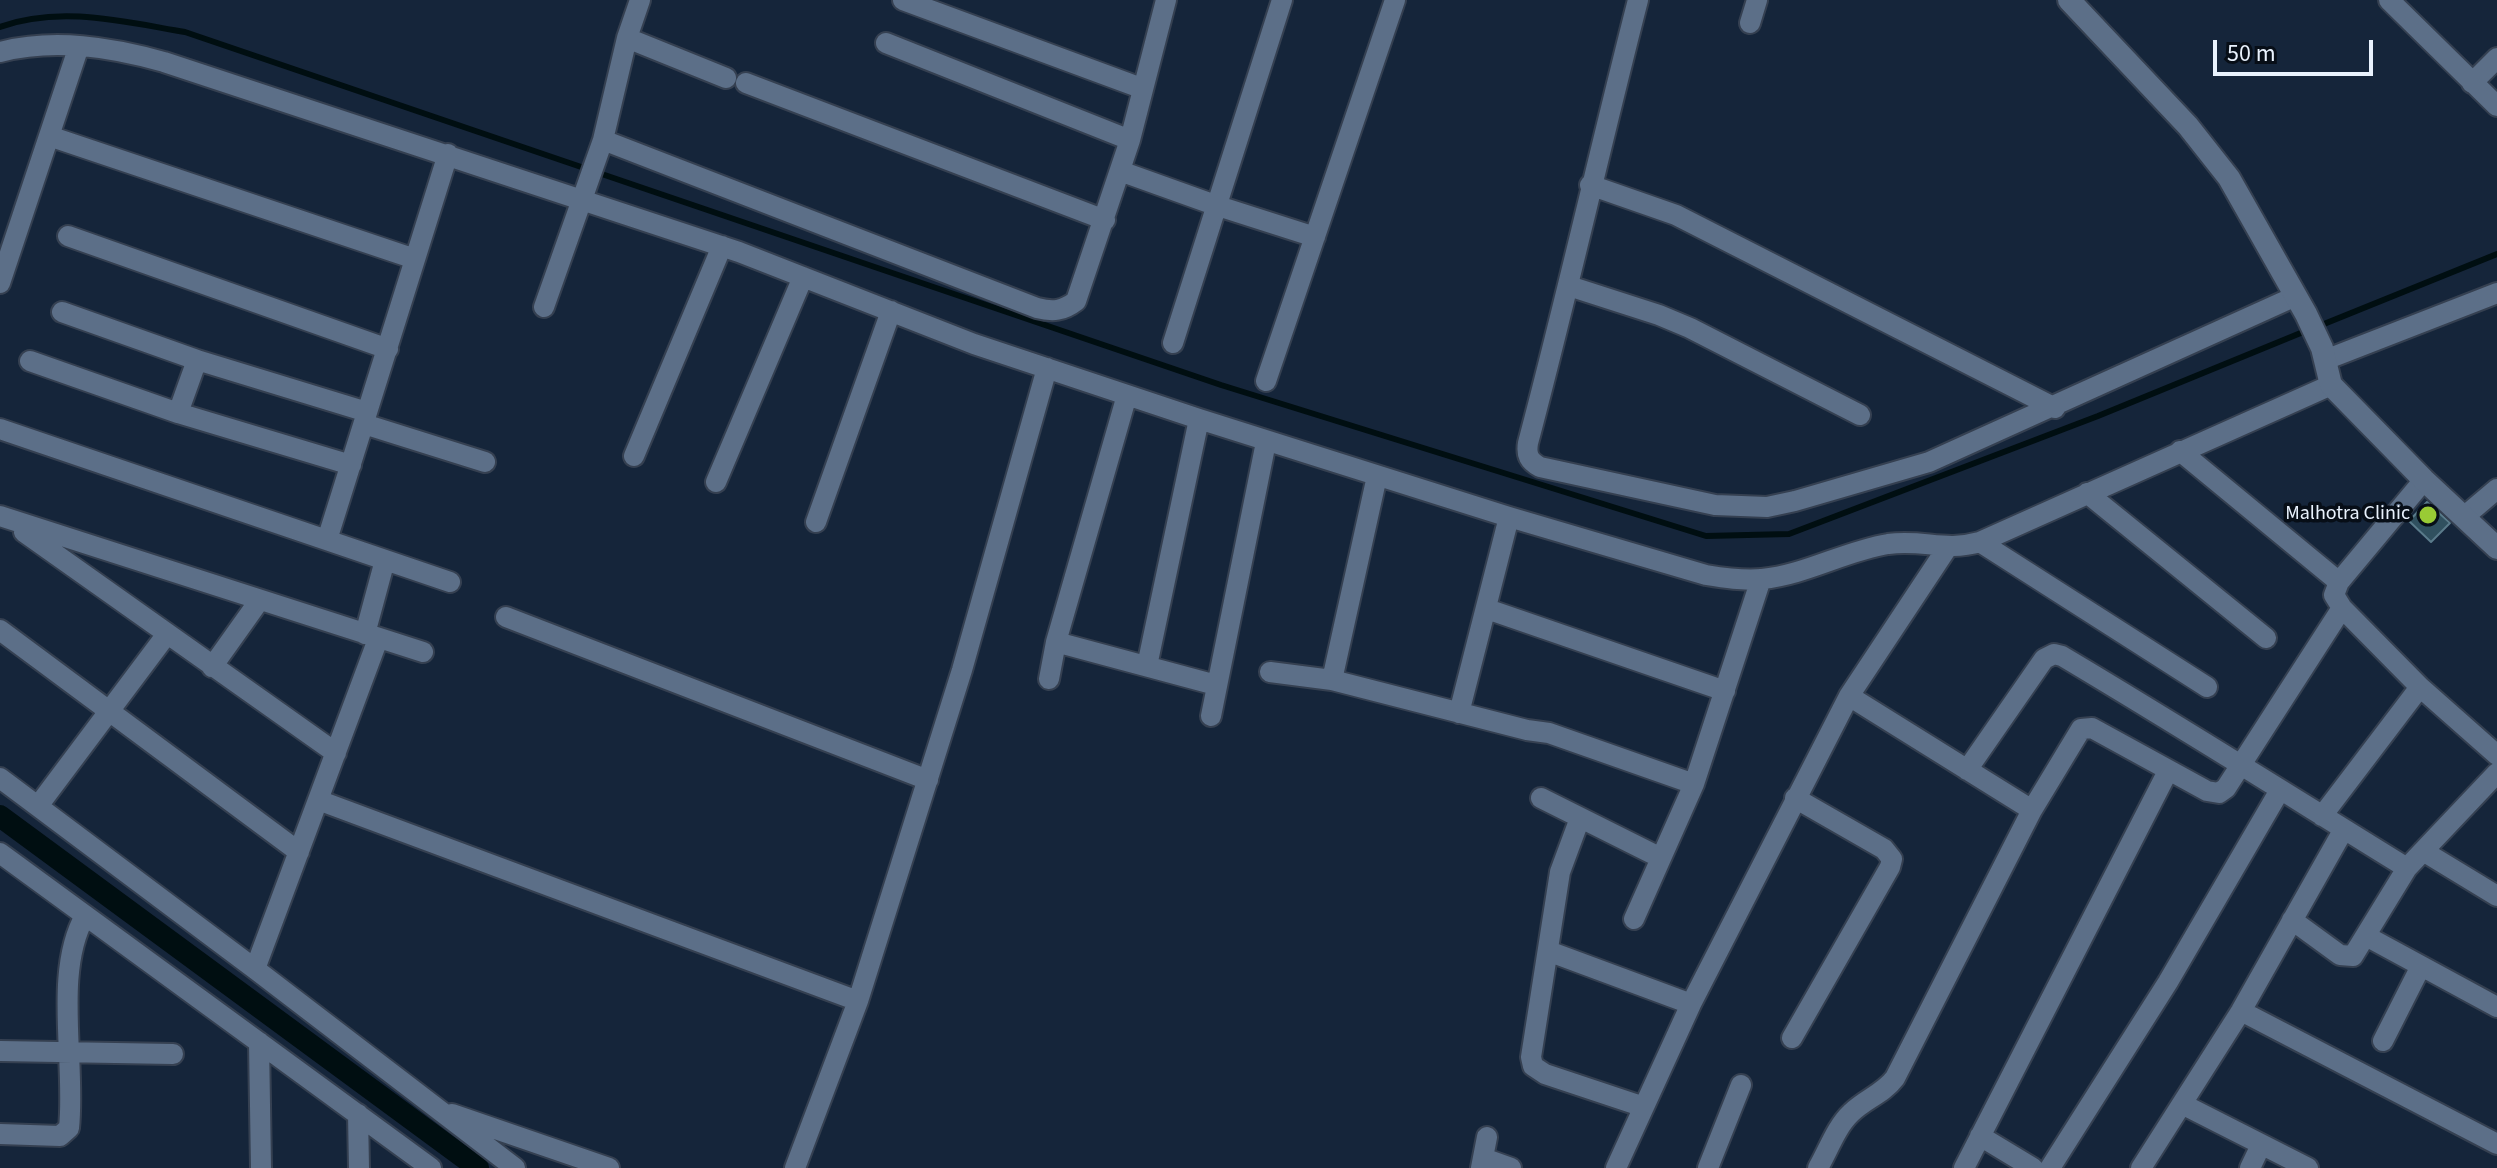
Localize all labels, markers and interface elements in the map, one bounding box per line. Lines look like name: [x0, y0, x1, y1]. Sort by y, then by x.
scale bar: [2217, 24, 2377, 74]
text: 50 m: [2227, 36, 2276, 71]
place label: Malhotra Clinic: [2285, 503, 2410, 527]
marker: Malhotra Clinic: [2417, 504, 2439, 526]

